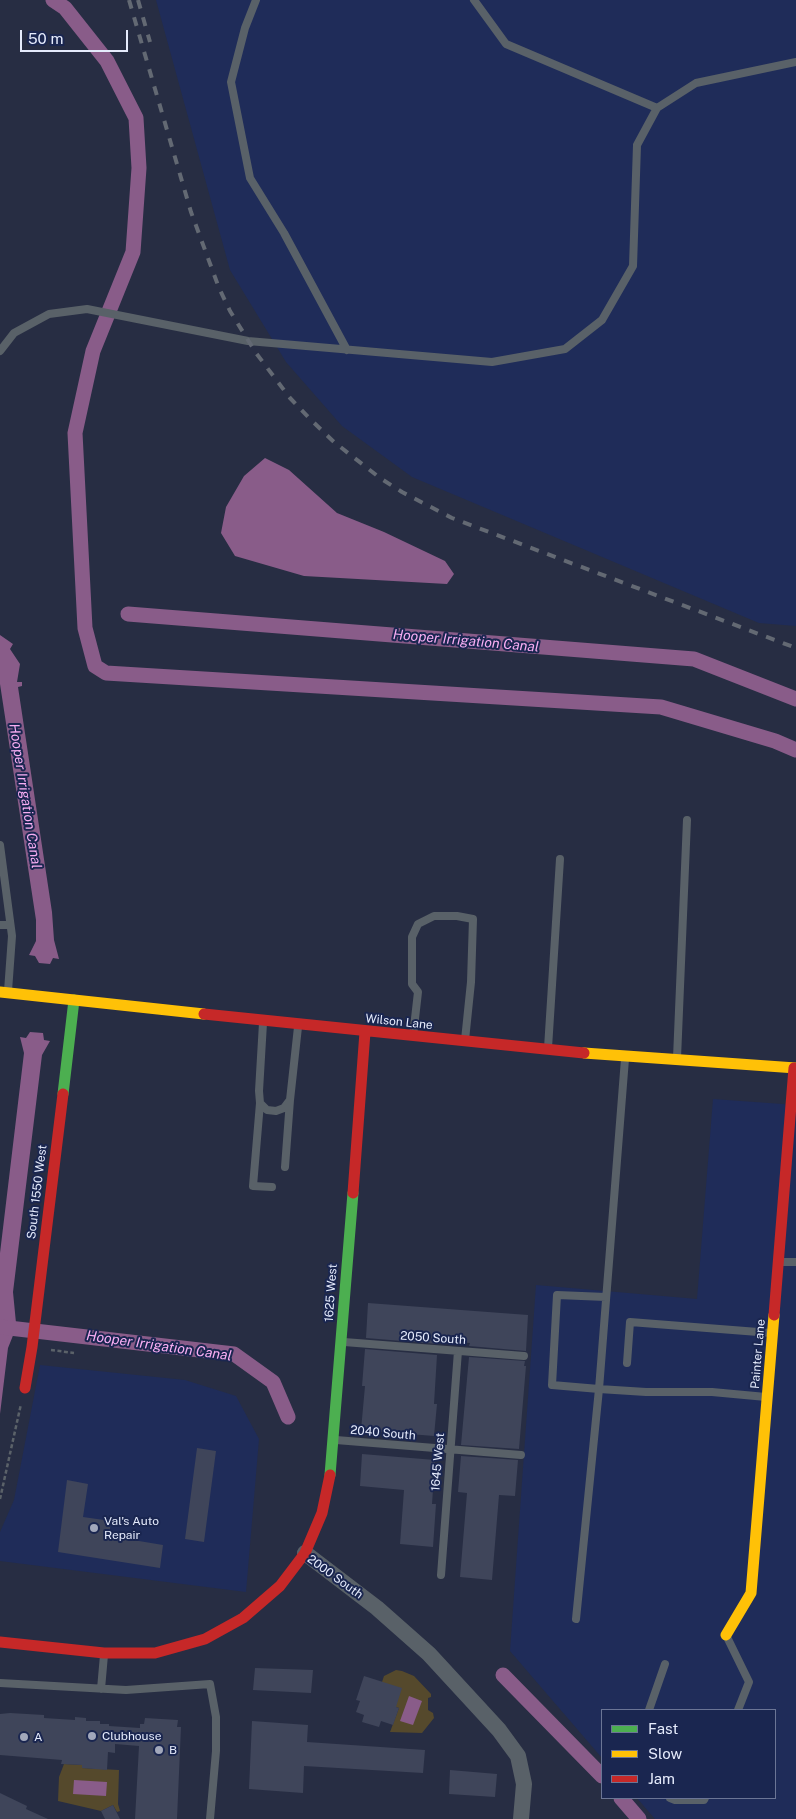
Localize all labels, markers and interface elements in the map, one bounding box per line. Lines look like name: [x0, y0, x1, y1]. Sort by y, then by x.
scale bar: [22, 20, 130, 52]
text: 50 m: [28, 30, 63, 47]
water label: Hooper Irrigation Canal: [392, 626, 540, 656]
water label: Hooper Irrigation Canal: [5, 722, 45, 870]
street label: Wilson Lane: [365, 1011, 433, 1033]
street label: South 1550 West: [24, 1144, 50, 1240]
street label: 1625 West: [322, 1263, 340, 1323]
street label: Painter Lane: [748, 1319, 768, 1389]
water label: Hooper Irrigation Canal: [85, 1327, 233, 1365]
street label: 2050 South: [400, 1329, 466, 1347]
street label: 2040 South: [350, 1423, 416, 1443]
street label: 1645 West: [428, 1432, 448, 1492]
place label: Val's Auto Repair: [104, 1514, 159, 1542]
marker: Val's Auto Repair: [88, 1522, 100, 1534]
street label: 2000 South: [304, 1552, 366, 1602]
legend: [601, 1709, 776, 1799]
text: Fast: [648, 1720, 678, 1737]
place label: Clubhouse: [102, 1729, 161, 1743]
place label: A: [34, 1730, 43, 1744]
marker: Clubhouse: [86, 1730, 98, 1742]
marker: A: [18, 1731, 30, 1743]
place label: B: [169, 1743, 177, 1757]
marker: B: [153, 1744, 165, 1756]
text: Slow: [648, 1745, 682, 1762]
text: Jam: [648, 1770, 675, 1787]

